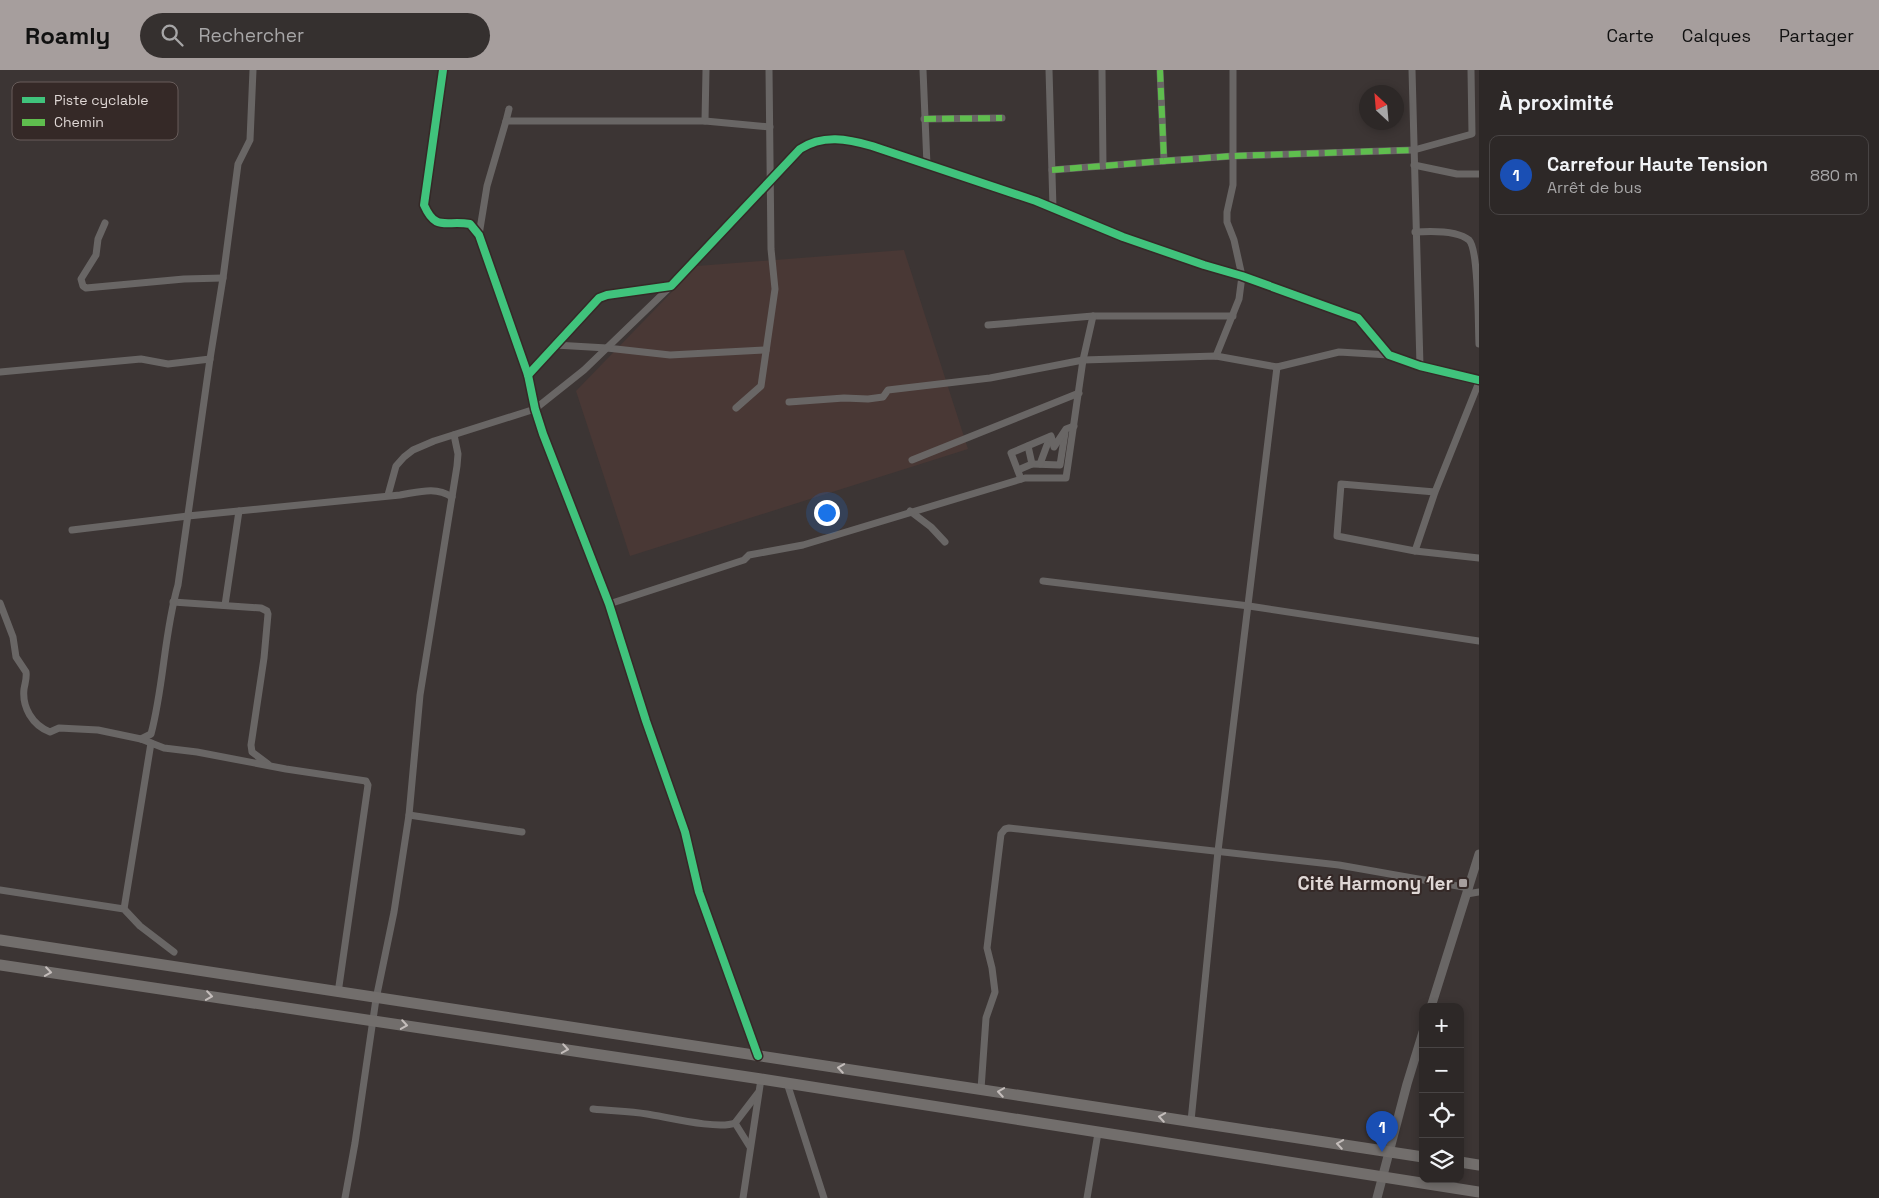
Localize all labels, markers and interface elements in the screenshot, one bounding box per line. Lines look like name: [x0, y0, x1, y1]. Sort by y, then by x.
search box: [140, 13, 490, 58]
text: Roamly: [25, 20, 110, 51]
icon: search: [158, 21, 186, 49]
text: Rechercher: [198, 23, 304, 48]
text: Carte: [1607, 24, 1654, 47]
text: Calques: [1682, 24, 1751, 47]
text: Partager: [1779, 24, 1854, 47]
legend: [12, 82, 178, 140]
north arrow: [1359, 85, 1404, 130]
text: À proximité: [1499, 89, 1614, 116]
text: Piste cyclable: [54, 91, 149, 109]
text: Chemin: [54, 113, 104, 131]
text: Carrefour Haute Tension: [1547, 152, 1768, 177]
text: 1: [1512, 165, 1520, 186]
text: 880 m: [1810, 165, 1858, 186]
text: Arrêt de bus: [1547, 177, 1642, 198]
your location: [814, 500, 840, 526]
place label: Cité Harmony 1er: [1298, 871, 1453, 896]
marker: Cité Harmony 1er: [1457, 877, 1469, 889]
one-way arrow: [45, 966, 53, 977]
one-way arrow: [205, 990, 213, 1001]
map controls: [1419, 1003, 1464, 1183]
button: +: [1419, 1003, 1464, 1048]
one-way arrow: [401, 1019, 409, 1030]
one-way arrow: [561, 1044, 569, 1054]
button: −: [1419, 1048, 1464, 1093]
one-way arrow: [836, 1063, 845, 1073]
one-way arrow: [997, 1088, 1006, 1098]
button: locate: [1419, 1093, 1464, 1138]
pin: 1: [1366, 1111, 1398, 1152]
one-way arrow: [1158, 1112, 1166, 1123]
button: layers: [1419, 1138, 1464, 1183]
one-way arrow: [1336, 1139, 1344, 1150]

